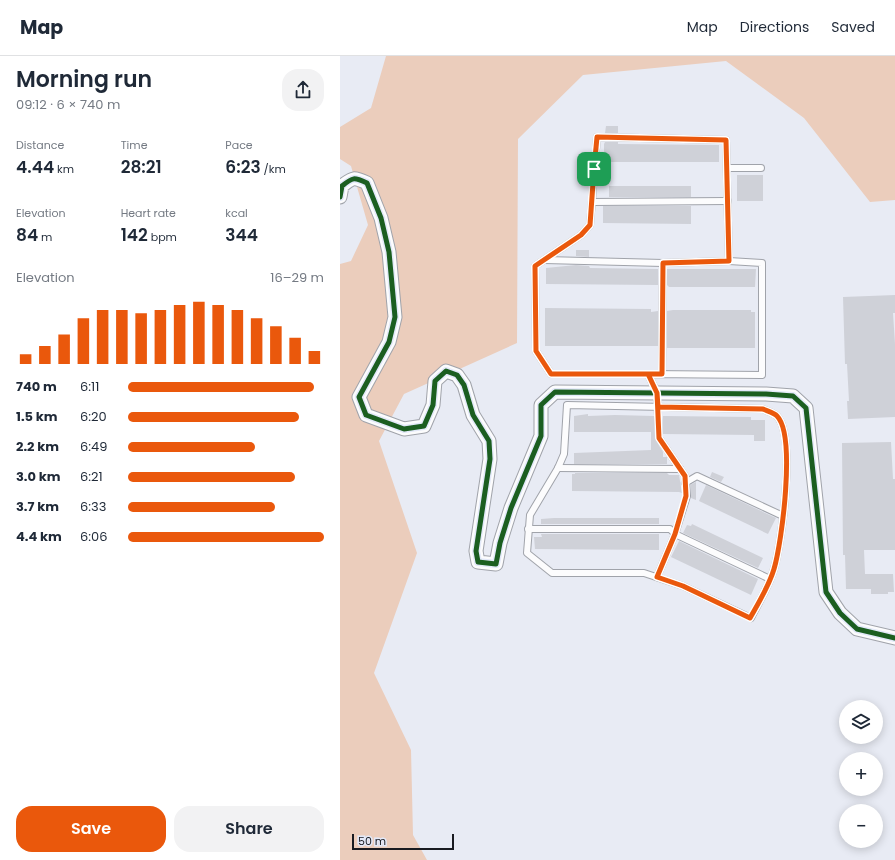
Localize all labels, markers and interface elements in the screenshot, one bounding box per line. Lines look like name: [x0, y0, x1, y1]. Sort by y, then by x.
text: Map: [20, 14, 63, 41]
text: Map: [687, 17, 718, 37]
text: Directions: [740, 17, 809, 37]
text: Saved: [831, 17, 875, 37]
text: Morning run: [16, 64, 152, 95]
button: share: [282, 69, 324, 111]
text: 09:12 · 6 × 740 m: [16, 95, 120, 114]
text: Distance: [16, 137, 64, 153]
text: Time: [121, 137, 147, 153]
text: Pace: [225, 137, 253, 153]
pin: [577, 152, 611, 186]
text: 4.44: [16, 155, 54, 179]
text: 28:21: [121, 155, 162, 179]
text: 6:23: [225, 155, 261, 179]
icon: arrive: [583, 158, 605, 180]
text: km: [54, 161, 74, 177]
text: /km: [261, 161, 286, 177]
text: Elevation: [16, 205, 66, 221]
text: Heart rate: [121, 205, 176, 221]
text: kcal: [225, 205, 248, 221]
text: 84: [16, 223, 38, 247]
text: 142: [121, 223, 148, 247]
text: 344: [225, 223, 258, 247]
text: m: [38, 229, 52, 245]
text: bpm: [148, 229, 177, 245]
text: Elevation: [16, 268, 75, 287]
text: 16–29 m: [270, 268, 324, 287]
text: 740 m: [16, 377, 57, 396]
text: 6:11: [80, 377, 99, 396]
text: 1.5 km: [16, 407, 58, 426]
text: 6:20: [80, 407, 107, 426]
text: 2.2 km: [16, 437, 59, 456]
text: 6:49: [80, 437, 107, 456]
text: 3.0 km: [16, 467, 61, 486]
text: 6:21: [80, 467, 103, 486]
text: 3.7 km: [16, 497, 59, 516]
text: 6:33: [80, 497, 106, 516]
text: 4.4 km: [16, 527, 62, 546]
text: 6:06: [80, 527, 107, 546]
map controls: [839, 700, 883, 848]
button: layers: [839, 700, 883, 744]
button: +: [839, 752, 883, 796]
button: −: [839, 804, 883, 848]
button: Save: [16, 806, 166, 852]
button: Share: [174, 806, 324, 852]
scale bar: [352, 832, 454, 851]
text: 50 m: [358, 833, 386, 849]

